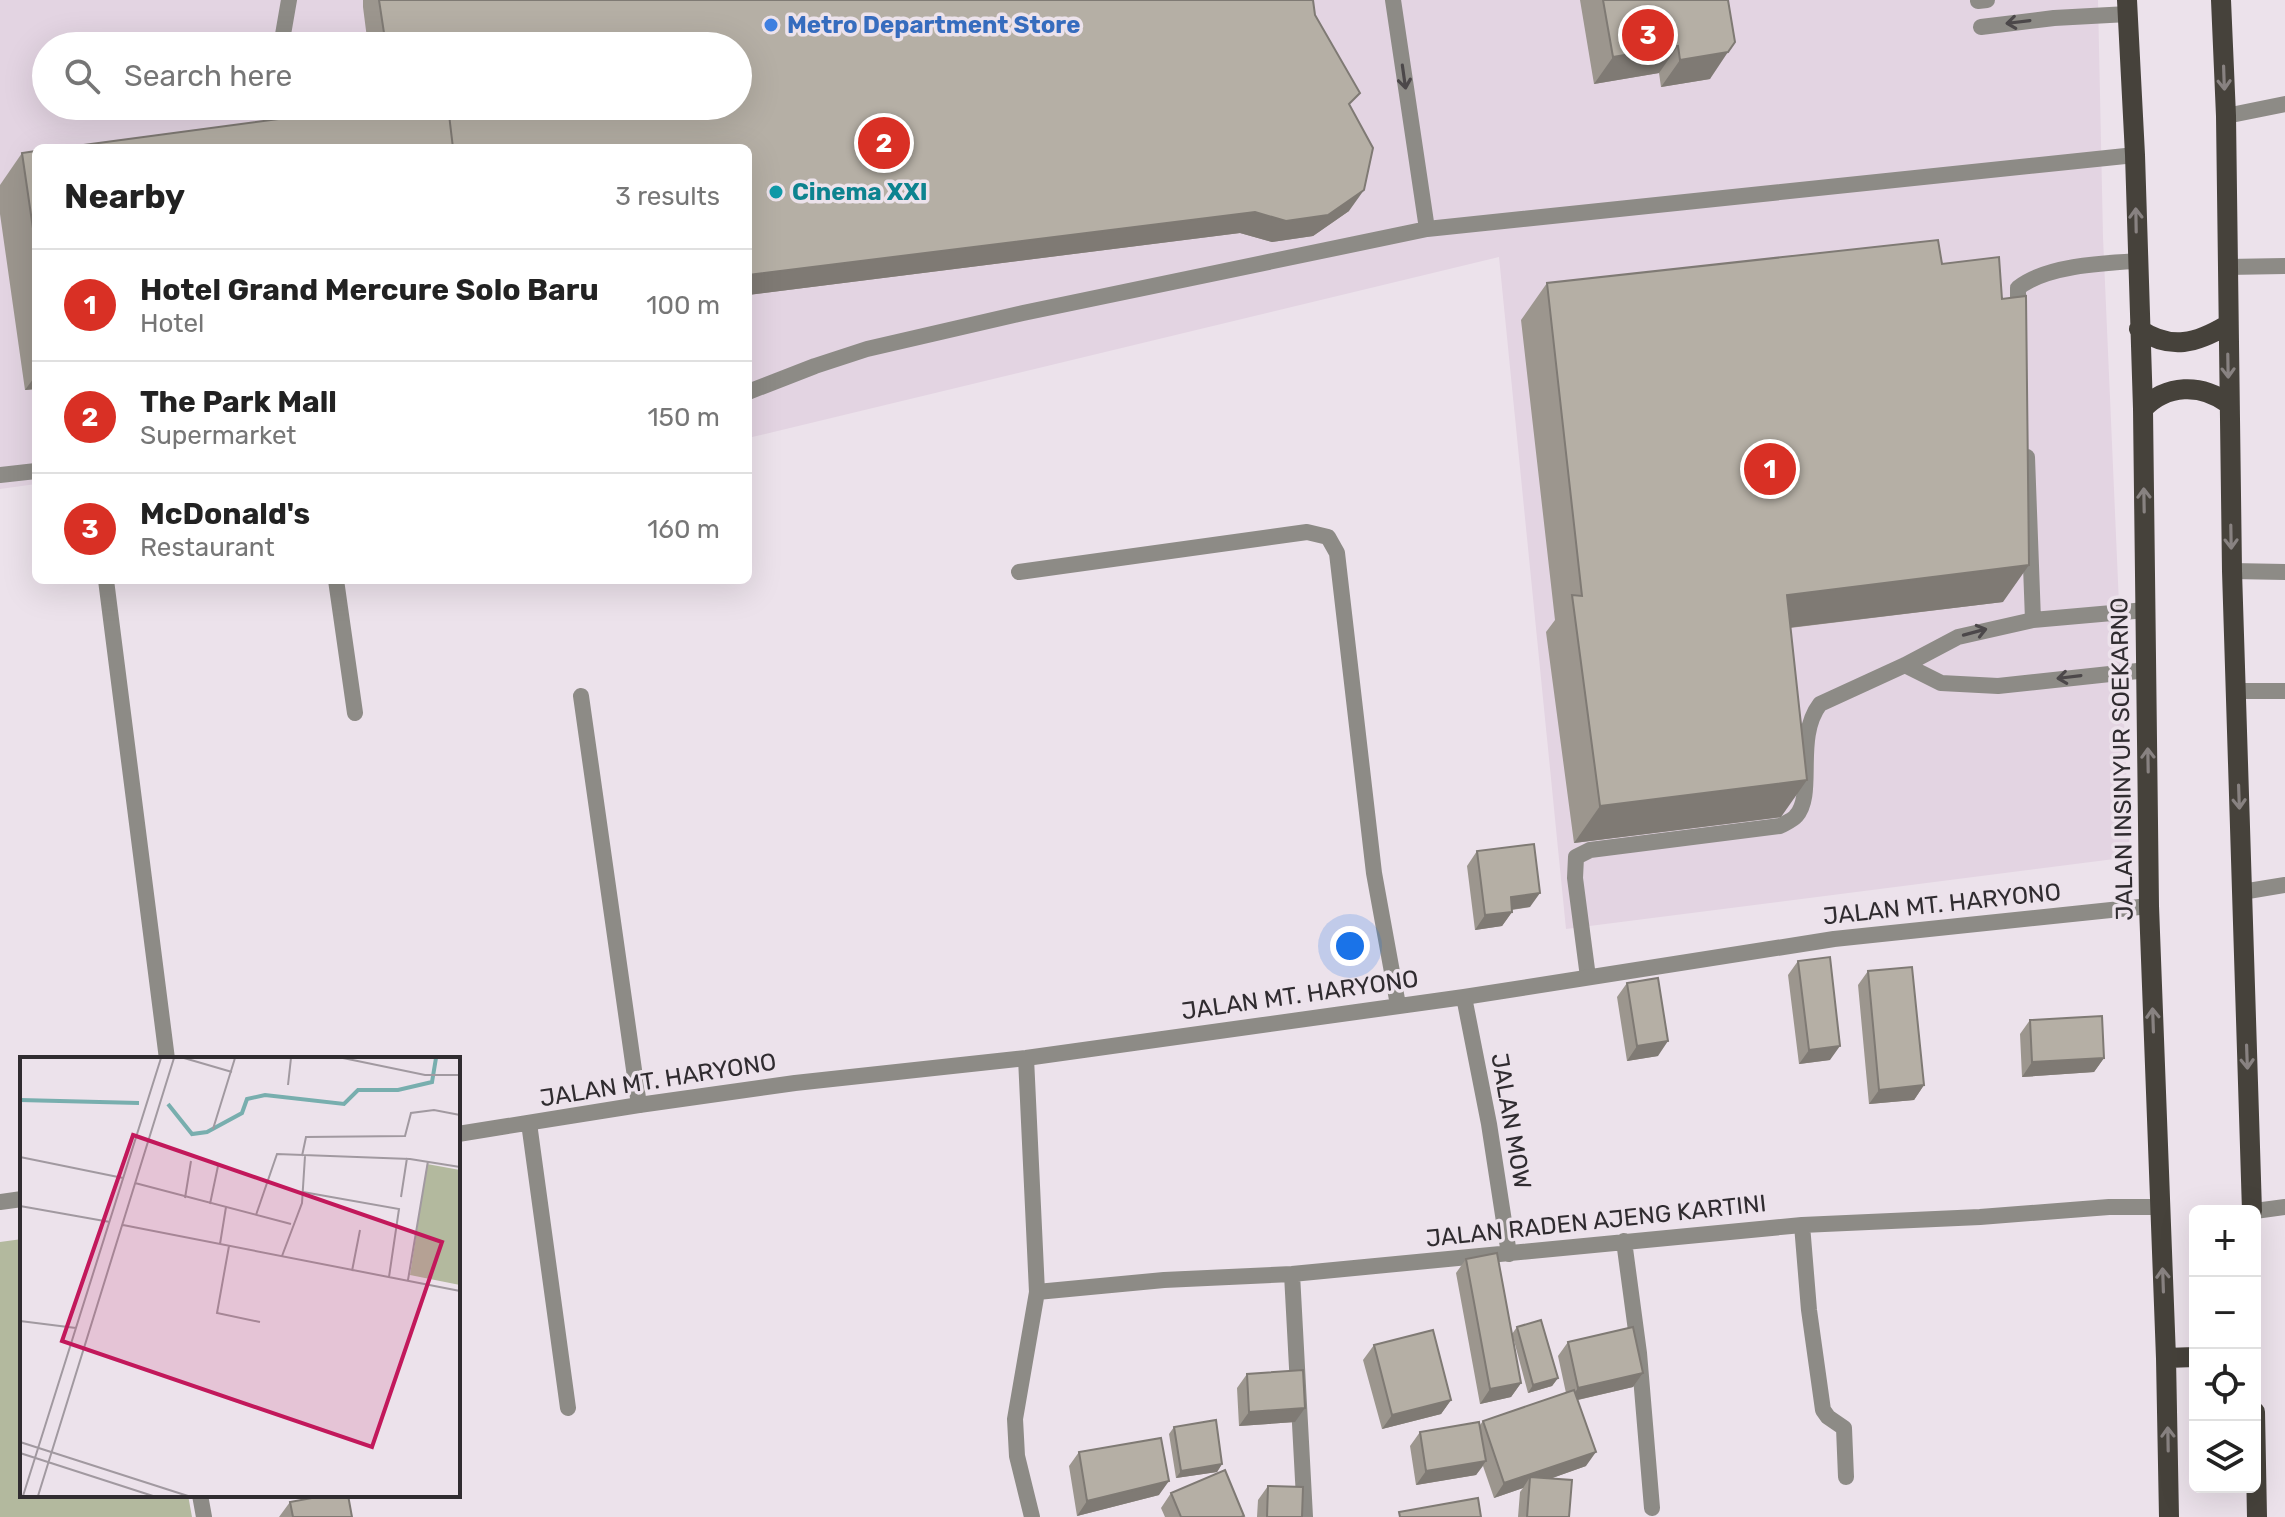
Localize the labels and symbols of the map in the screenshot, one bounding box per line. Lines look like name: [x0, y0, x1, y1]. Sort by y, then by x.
pin: 3: [1622, 5, 1674, 65]
place label: Metro Department Store: [787, 11, 1080, 39]
one-way arrow: [2005, 15, 2031, 30]
marker: Metro Department Store: [762, 16, 780, 34]
one-way arrow: [1397, 64, 1412, 89]
one-way arrow: [2217, 64, 2232, 91]
pin: 2: [858, 113, 910, 173]
place label: Cinema XXI: [792, 178, 928, 206]
marker: Cinema XXI: [767, 183, 785, 201]
one-way arrow: [2129, 207, 2144, 234]
one-way arrow: [2220, 352, 2236, 379]
pin: 1: [1744, 439, 1796, 499]
one-way arrow: [2136, 487, 2152, 514]
one-way arrow: [2224, 523, 2239, 550]
street label: JALAN INSINYUR SOEKARNO: [2105, 597, 2139, 921]
one-way arrow: [1962, 624, 1988, 639]
one-way arrow: [2056, 670, 2083, 685]
one-way arrow: [2140, 747, 2156, 774]
one-way arrow: [2231, 783, 2246, 810]
street label: JALAN MT. HARYONO: [1822, 878, 2062, 930]
your location: [1330, 926, 1370, 966]
street label: JALAN MT. HARYONO: [1180, 965, 1420, 1025]
one-way arrow: [2146, 1007, 2161, 1034]
one-way arrow: [2239, 1043, 2255, 1070]
street label: JALAN MT. HARYONO: [538, 1047, 778, 1113]
street label: JALAN MOW: [1485, 1051, 1537, 1191]
inset map: [20, 1057, 460, 1497]
street label: JALAN RADEN AJENG KARTINI: [1424, 1189, 1768, 1253]
one-way arrow: [2156, 1267, 2171, 1294]
one-way arrow: [2160, 1426, 2176, 1453]

